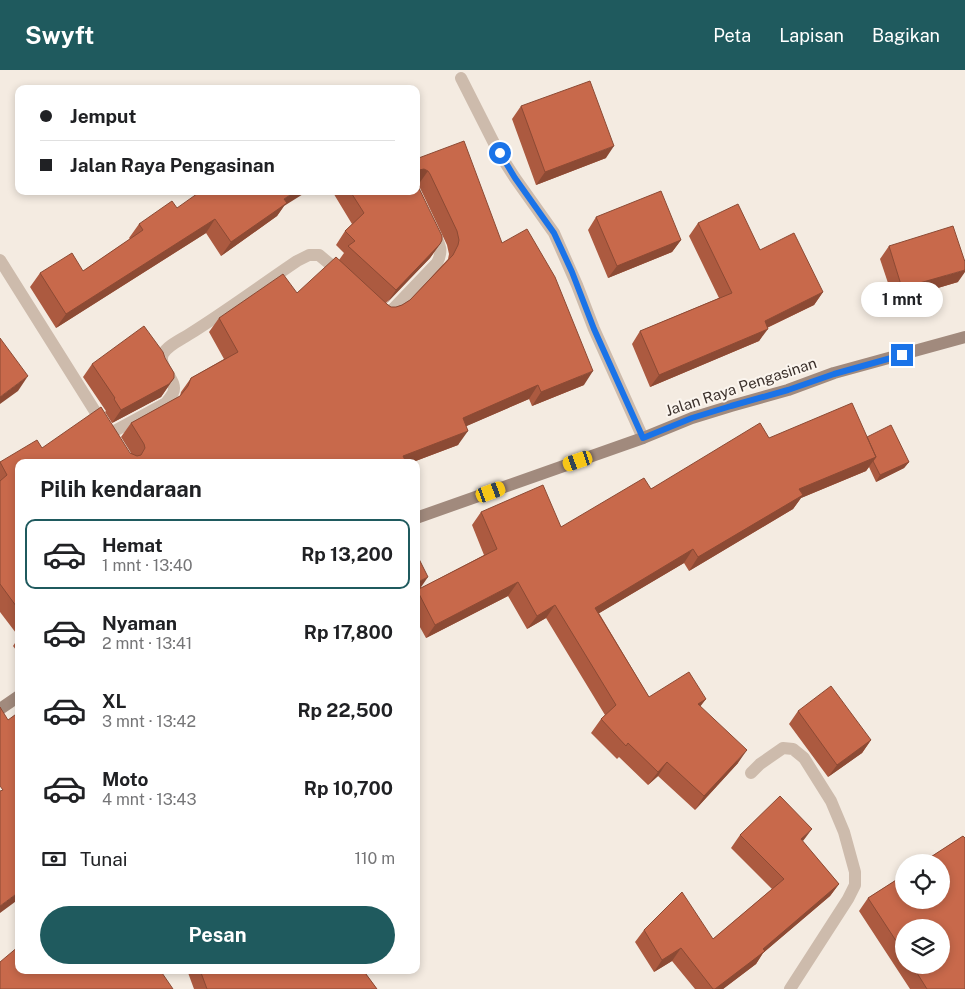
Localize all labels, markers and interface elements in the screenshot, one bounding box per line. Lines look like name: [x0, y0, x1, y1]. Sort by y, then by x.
text: Swyft: [25, 21, 94, 49]
text: Peta: [713, 25, 751, 46]
text: Lapisan: [779, 25, 844, 46]
text: Bagikan: [872, 25, 940, 46]
text: Jemput: [70, 105, 136, 127]
route start: [489, 142, 511, 164]
text: Jalan Raya Pengasinan: [70, 154, 275, 176]
callout: 1 mnt: [861, 282, 943, 318]
text: 1 mnt: [882, 290, 922, 309]
route end: [891, 344, 913, 366]
street label: Jalan Raya Pengasinan: [663, 354, 819, 419]
car: [561, 449, 594, 473]
text: Pilih kendaraan: [40, 476, 202, 502]
car: [474, 480, 507, 504]
icon: car: [42, 532, 87, 577]
text: Hemat: [102, 534, 163, 556]
text: Rp 13,200: [301, 543, 393, 565]
text: 1 mnt · 13:40: [102, 556, 193, 575]
icon: car: [42, 610, 87, 655]
text: Nyaman: [102, 612, 177, 634]
text: Rp 17,800: [304, 621, 393, 643]
text: 2 mnt · 13:41: [102, 634, 192, 653]
icon: car: [42, 688, 87, 733]
text: XL: [102, 690, 127, 712]
text: Rp 22,500: [297, 699, 393, 721]
text: 3 mnt · 13:42: [102, 712, 196, 731]
icon: car: [42, 766, 87, 811]
text: Moto: [102, 768, 148, 790]
text: Rp 10,700: [304, 777, 393, 799]
text: 4 mnt · 13:43: [102, 790, 196, 809]
icon: cash: [40, 845, 68, 873]
text: Tunai: [80, 848, 128, 870]
text: 110 m: [354, 849, 395, 868]
map controls: [895, 854, 950, 974]
button: locate: [895, 854, 950, 909]
button: Pesan: [40, 906, 395, 964]
button: layers: [895, 919, 950, 974]

